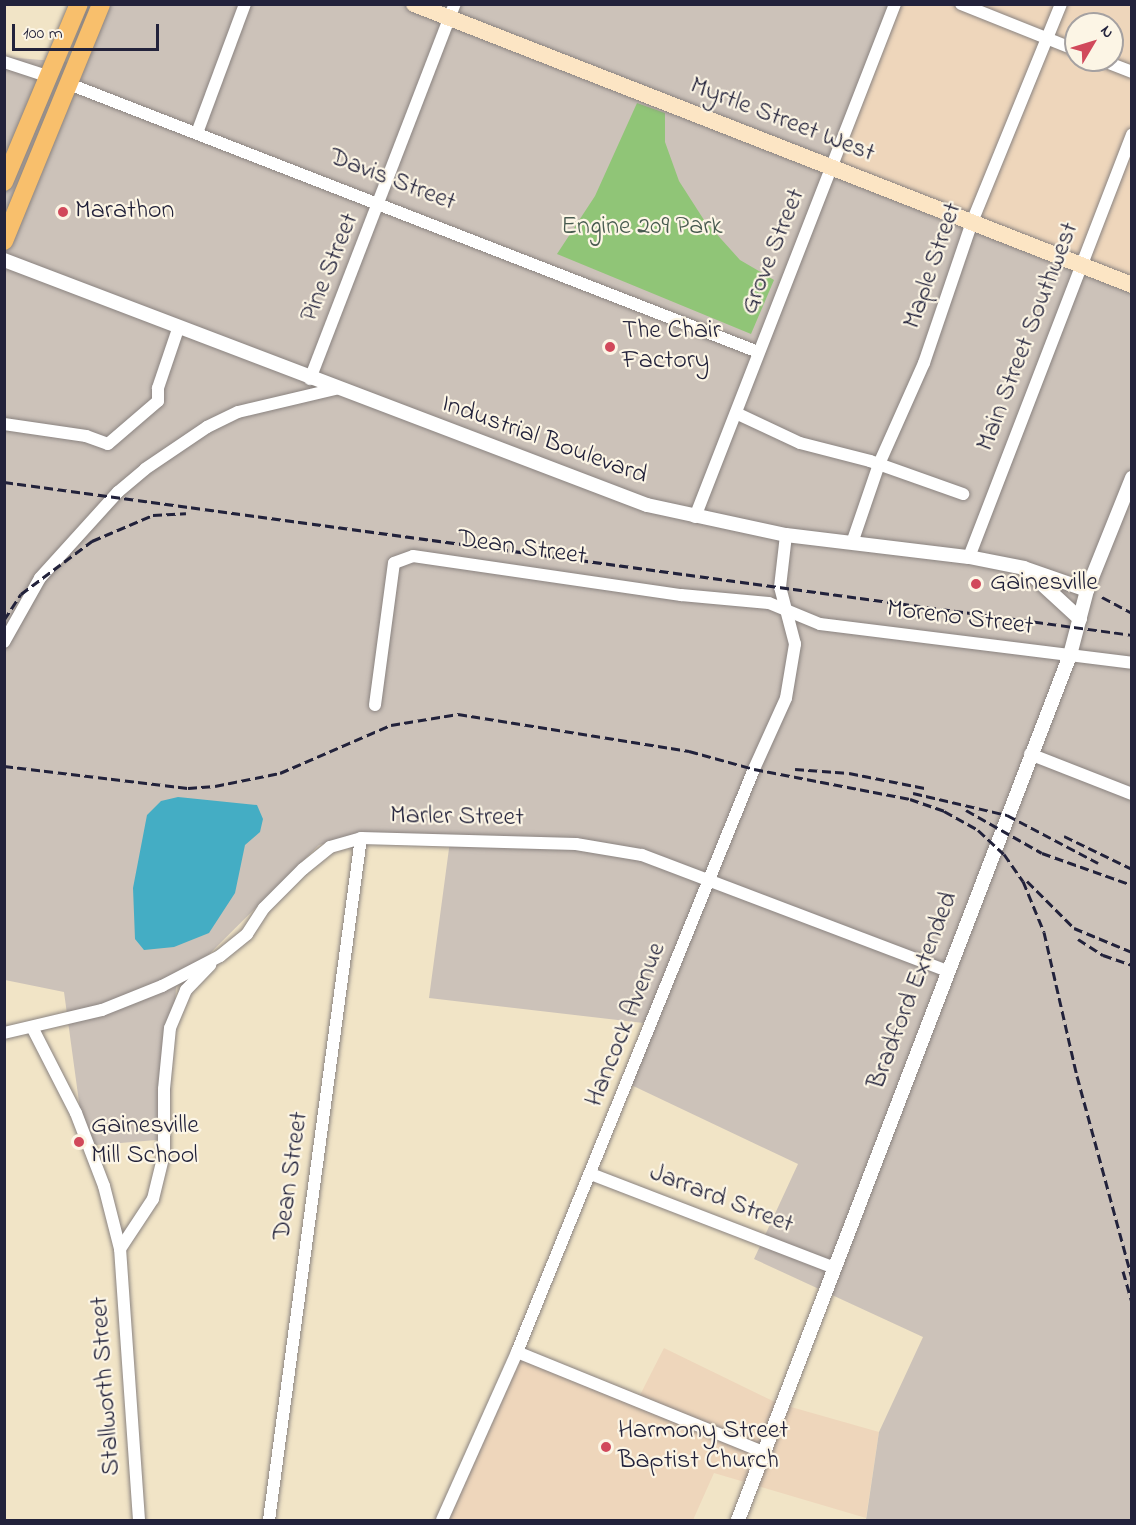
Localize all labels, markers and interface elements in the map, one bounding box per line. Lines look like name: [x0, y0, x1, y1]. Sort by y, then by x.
scale bar: [15, 12, 162, 50]
north arrow: [1064, 12, 1124, 72]
text: 100 m: [23, 21, 63, 47]
text: N: [1094, 21, 1119, 44]
street label: Myrtle Street West: [685, 71, 879, 171]
street label: Davis Street: [324, 143, 460, 219]
street label: Grove Street: [735, 185, 813, 319]
place label: Marathon: [75, 196, 174, 228]
street label: Maple Street: [898, 199, 970, 333]
marker: Marathon: [56, 205, 70, 219]
street label: Pine Street: [295, 209, 367, 327]
park label: Engine 209 Park: [561, 212, 723, 244]
street label: Main Street Southwest: [971, 218, 1087, 456]
place label: The Chair Factory: [622, 316, 721, 378]
marker: The Chair Factory: [603, 340, 617, 354]
street label: Industrial Boulevard: [437, 389, 651, 493]
street label: Dean Street: [456, 525, 588, 573]
place label: Gainesville: [990, 568, 1098, 600]
marker: Gainesville: [967, 575, 985, 593]
street label: Moreno Street: [885, 595, 1035, 643]
street label: Marler Street: [390, 801, 524, 835]
street label: Bradford Extended: [862, 888, 966, 1094]
street label: Hancock Avenue: [580, 938, 674, 1112]
street label: Dean Street: [268, 1110, 316, 1242]
place label: Gainesville Mill School: [91, 1111, 199, 1172]
marker: Gainesville Mill School: [72, 1135, 86, 1149]
street label: Jarrard Street: [645, 1158, 797, 1242]
street label: Stallworth Street: [85, 1295, 129, 1477]
place label: Harmony Street Baptist Church: [618, 1416, 788, 1478]
marker: Harmony Street Baptist Church: [599, 1440, 613, 1454]

